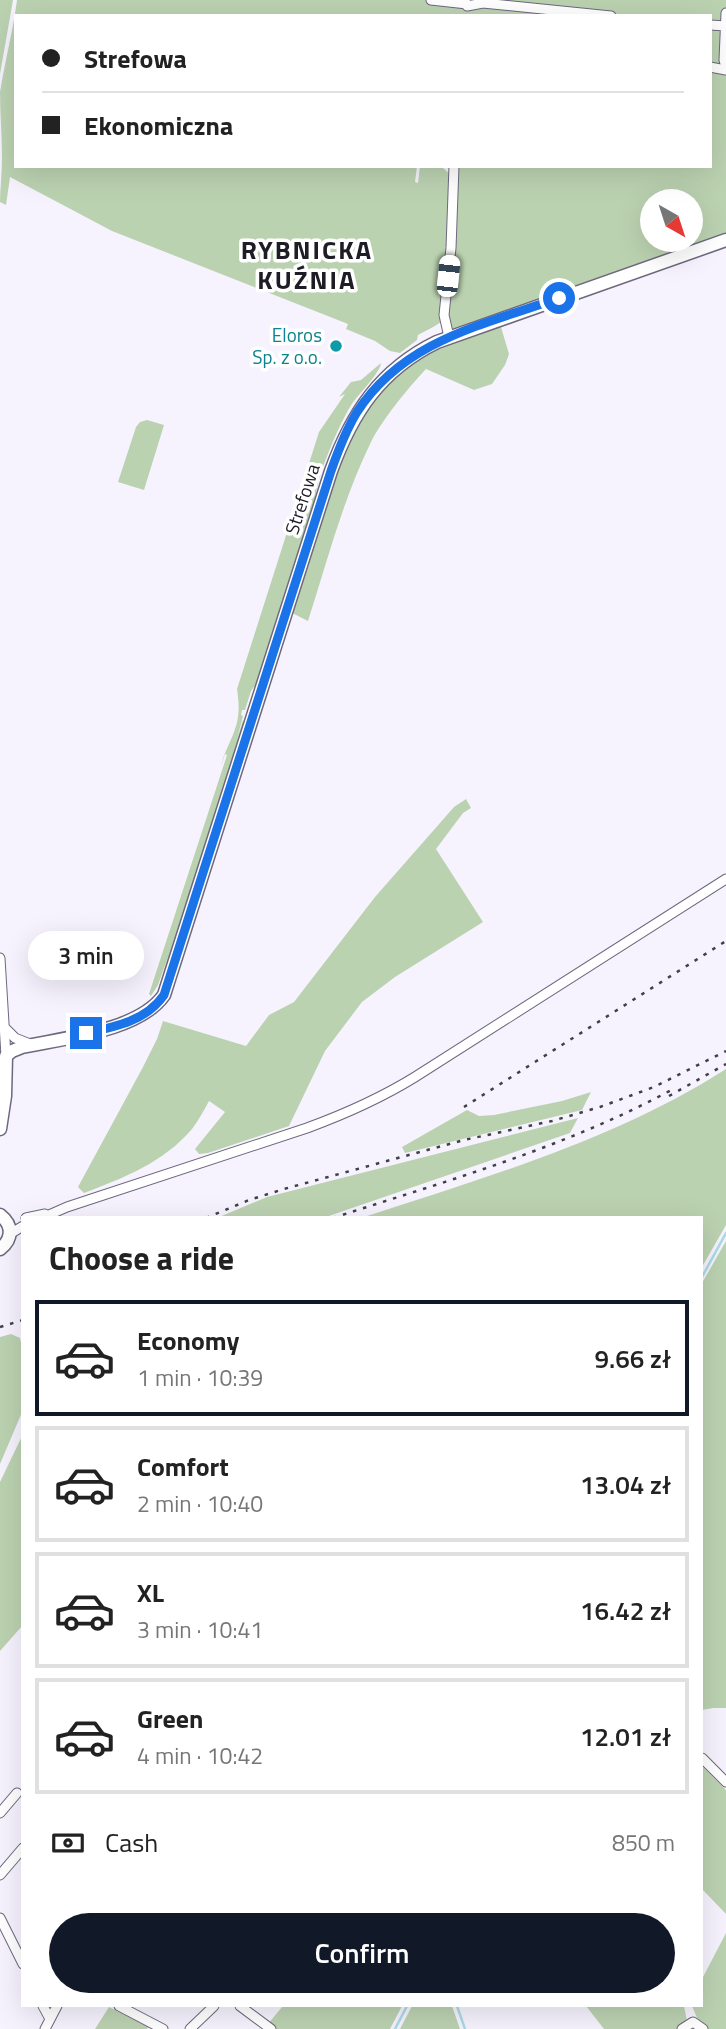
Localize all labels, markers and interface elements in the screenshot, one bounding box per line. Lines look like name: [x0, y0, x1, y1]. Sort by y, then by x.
text: Strefowa: [84, 39, 187, 78]
text: Ekonomiczna: [84, 106, 233, 145]
north arrow: [640, 189, 704, 252]
map controls: [640, 189, 703, 252]
district label: RYBNICKA KUŹNIA: [241, 230, 373, 299]
car: [436, 254, 461, 298]
route start: [543, 282, 575, 314]
place label: Eloros Sp. z o.o.: [252, 320, 322, 371]
marker: Eloros Sp. z o.o.: [328, 338, 344, 354]
street label: Strefowa: [276, 459, 327, 538]
callout: 3 min: [28, 932, 144, 981]
text: 3 min: [58, 938, 114, 973]
route end: [70, 1017, 102, 1049]
text: Choose a ride: [49, 1234, 234, 1282]
text: Economy: [137, 1321, 239, 1360]
icon: car: [53, 1327, 116, 1390]
text: 9.66 zł: [594, 1339, 671, 1378]
text: 1 min · 10:39: [137, 1360, 263, 1395]
text: Comfort: [137, 1447, 229, 1486]
icon: car: [53, 1453, 116, 1516]
text: 13.04 zł: [580, 1465, 671, 1504]
text: 2 min · 10:40: [137, 1486, 263, 1521]
text: XL: [137, 1573, 164, 1612]
icon: car: [53, 1579, 116, 1642]
text: 16.42 zł: [580, 1591, 671, 1630]
text: 3 min · 10:41: [137, 1612, 263, 1647]
text: Green: [137, 1699, 203, 1738]
icon: car: [53, 1705, 116, 1768]
text: 12.01 zł: [580, 1717, 671, 1756]
text: 4 min · 10:42: [137, 1738, 263, 1773]
text: Cash: [105, 1823, 158, 1862]
icon: cash: [49, 1824, 87, 1862]
text: 850 m: [612, 1825, 675, 1860]
button: Confirm: [49, 1913, 675, 1993]

